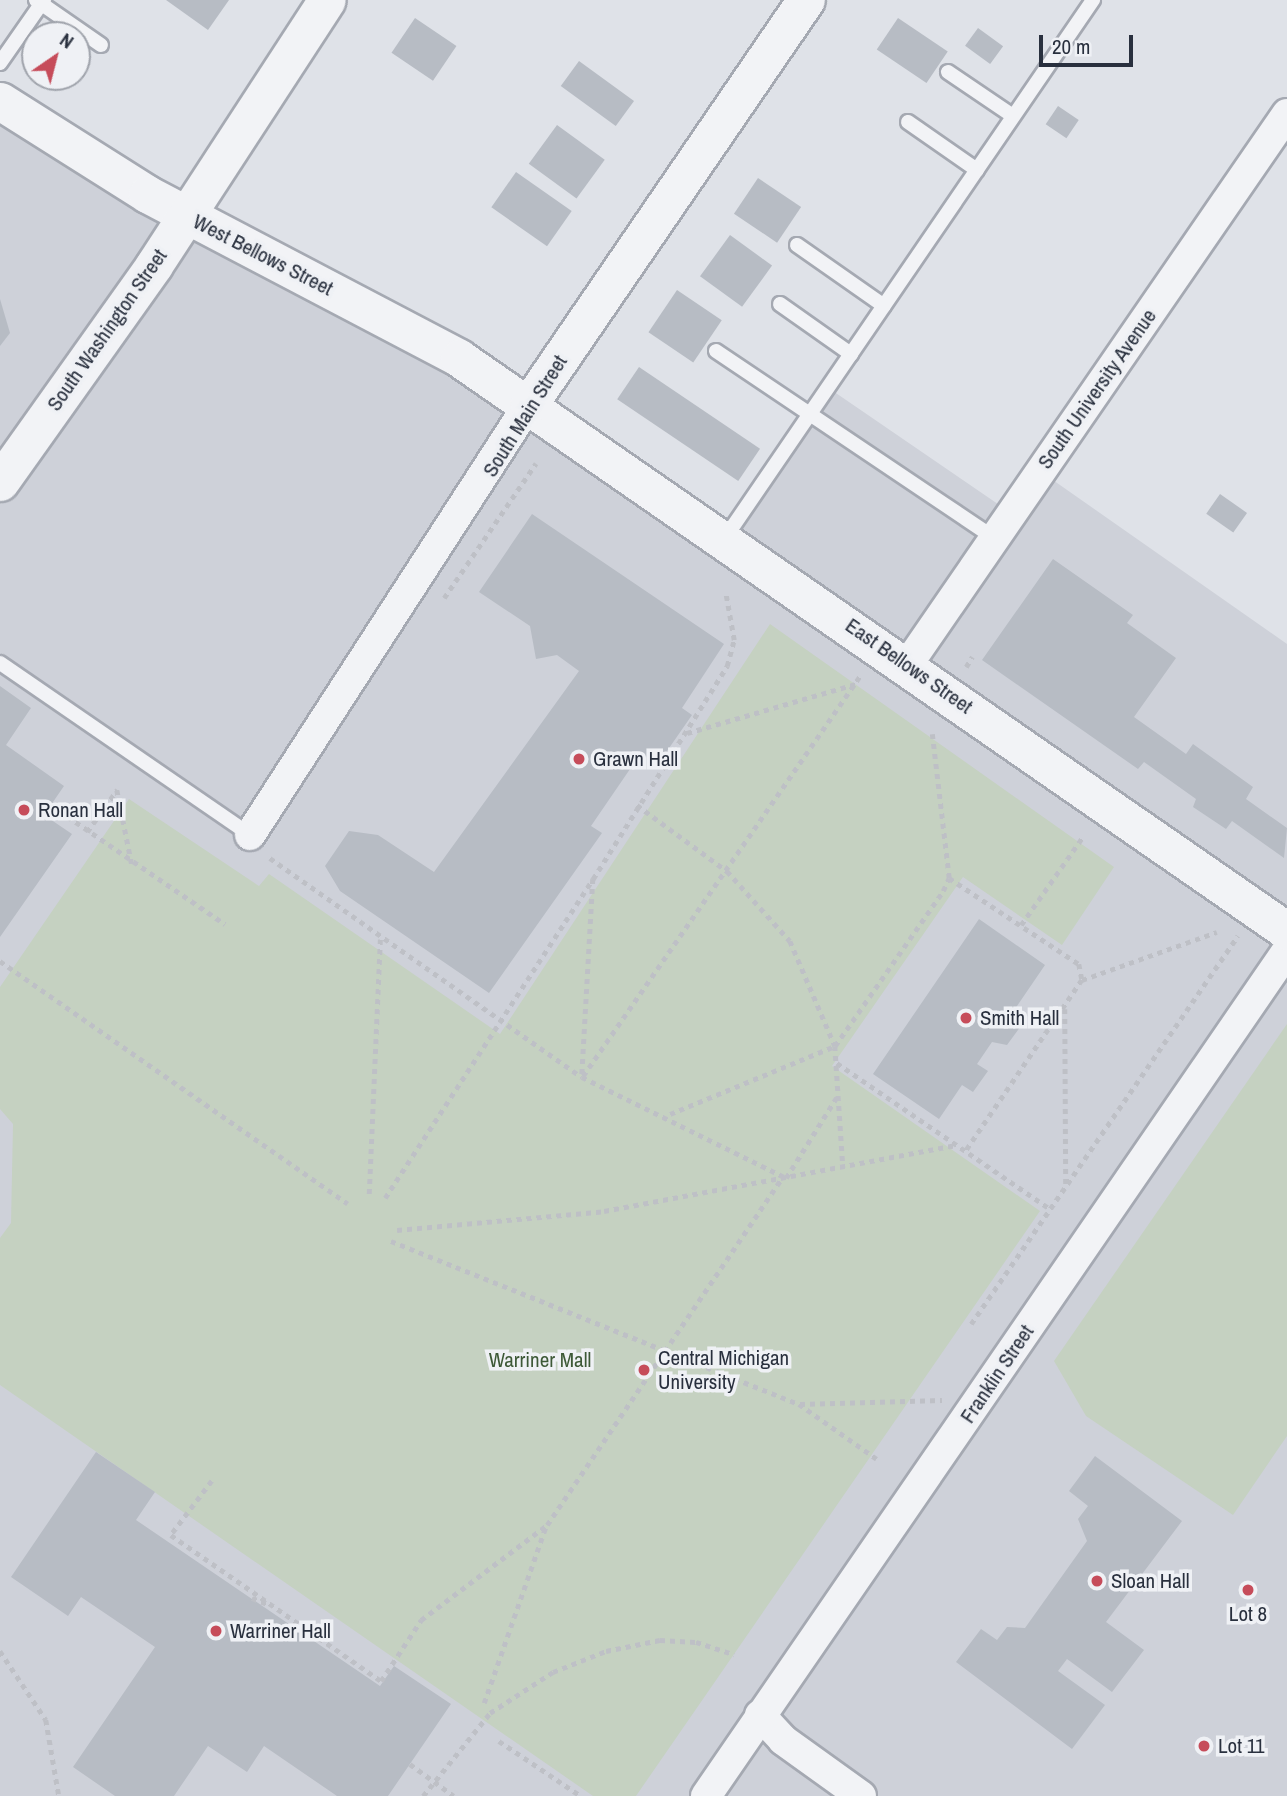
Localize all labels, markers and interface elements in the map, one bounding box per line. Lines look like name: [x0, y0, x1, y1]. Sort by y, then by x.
north arrow: [21, 21, 91, 91]
scale bar: [1042, 21, 1136, 65]
text: N: [55, 27, 79, 54]
text: 20 m: [1052, 32, 1090, 61]
street label: West Bellows Street: [189, 209, 337, 301]
street label: South Washington Street: [42, 244, 172, 416]
street label: South University Avenue: [1032, 304, 1162, 474]
street label: South Main Street: [478, 350, 572, 482]
street label: East Bellows Street: [841, 613, 977, 719]
place label: Grawn Hall: [593, 746, 678, 772]
marker: Grawn Hall: [571, 751, 587, 767]
place label: Ronan Hall: [38, 797, 123, 823]
marker: Ronan Hall: [16, 802, 32, 818]
place label: Smith Hall: [980, 1005, 1059, 1031]
marker: Smith Hall: [958, 1010, 974, 1026]
street label: Franklin Street: [955, 1320, 1039, 1428]
place label: Central Michigan University: [658, 1345, 789, 1395]
park label: Warriner Mall: [489, 1347, 591, 1373]
marker: Central Michigan University: [636, 1362, 652, 1378]
place label: Sloan Hall: [1111, 1568, 1189, 1594]
marker: Sloan Hall: [1089, 1573, 1105, 1589]
marker: Lot 8: [1240, 1582, 1256, 1598]
place label: Lot 8: [1229, 1601, 1267, 1627]
place label: Warriner Hall: [230, 1618, 331, 1644]
marker: Warriner Hall: [208, 1623, 224, 1639]
place label: Lot 11: [1218, 1733, 1265, 1759]
marker: Lot 11: [1196, 1738, 1212, 1754]

